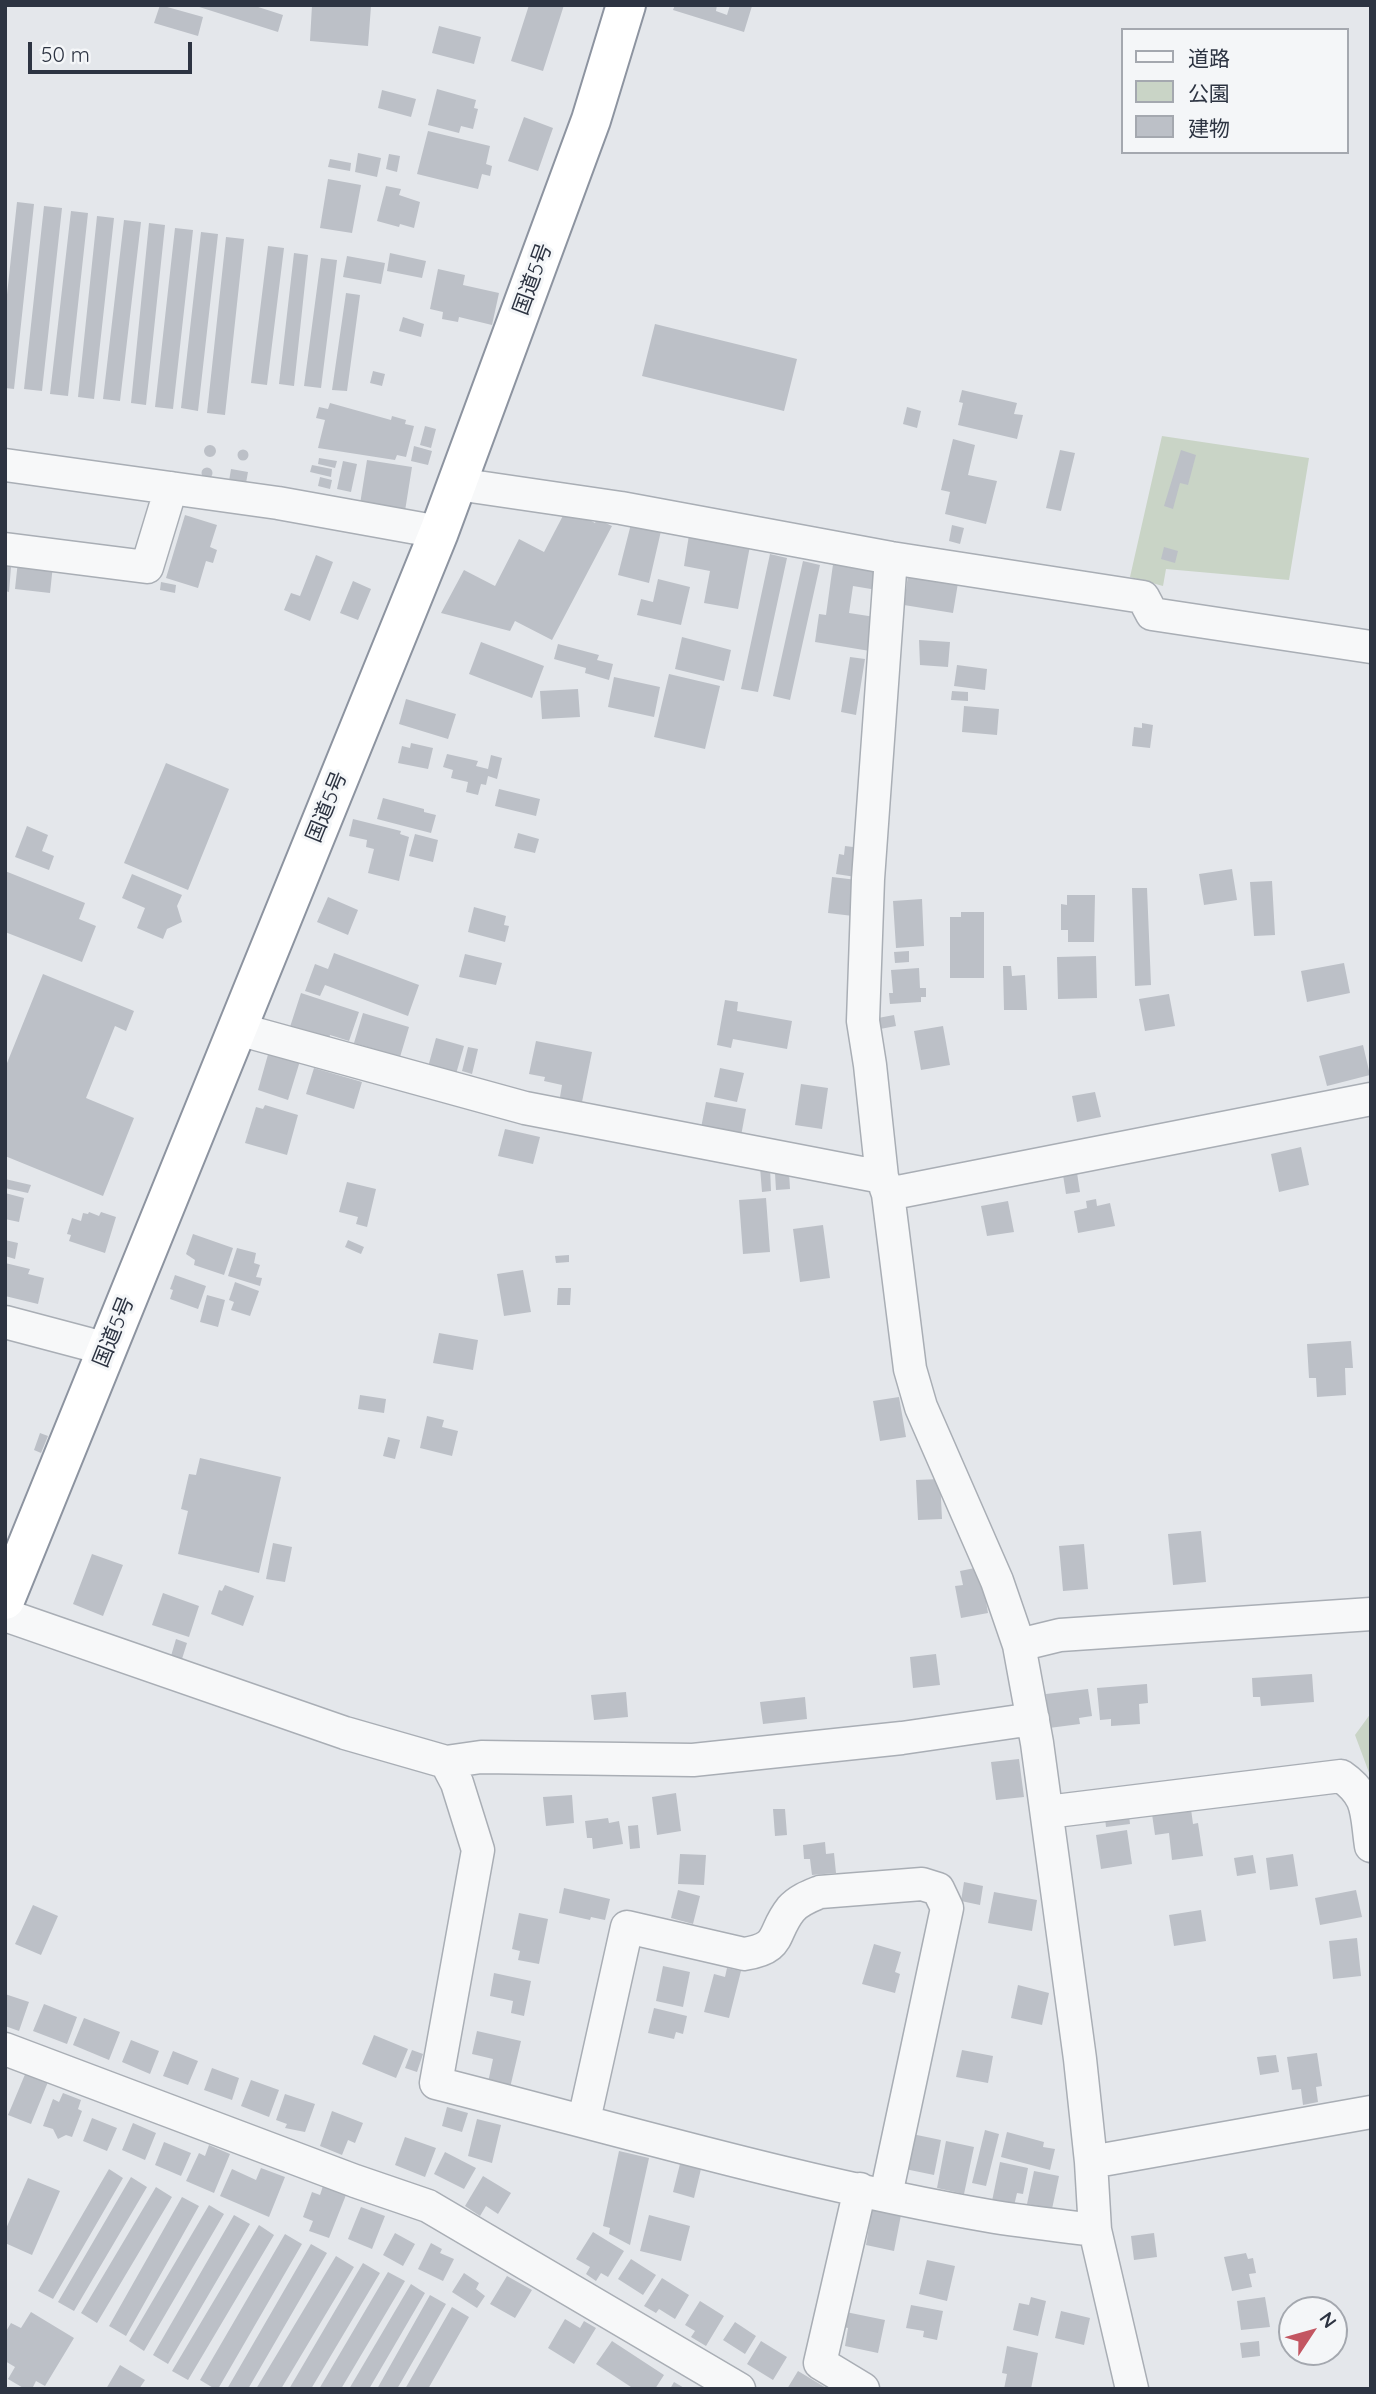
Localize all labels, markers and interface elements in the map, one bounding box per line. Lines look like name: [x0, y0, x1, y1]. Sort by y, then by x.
scale bar: [32, 28, 196, 72]
legend: [1120, 28, 1348, 154]
text: 50 m: [41, 41, 90, 67]
text: 道路: [1188, 45, 1230, 71]
text: 公園: [1188, 80, 1230, 106]
text: 建物: [1188, 115, 1230, 141]
street label: 国道5号: [508, 240, 558, 318]
street label: 国道5号: [301, 768, 353, 846]
street label: 国道5号: [88, 1293, 140, 1371]
north arrow: [1278, 2296, 1348, 2366]
text: N: [1315, 2307, 1342, 2333]

